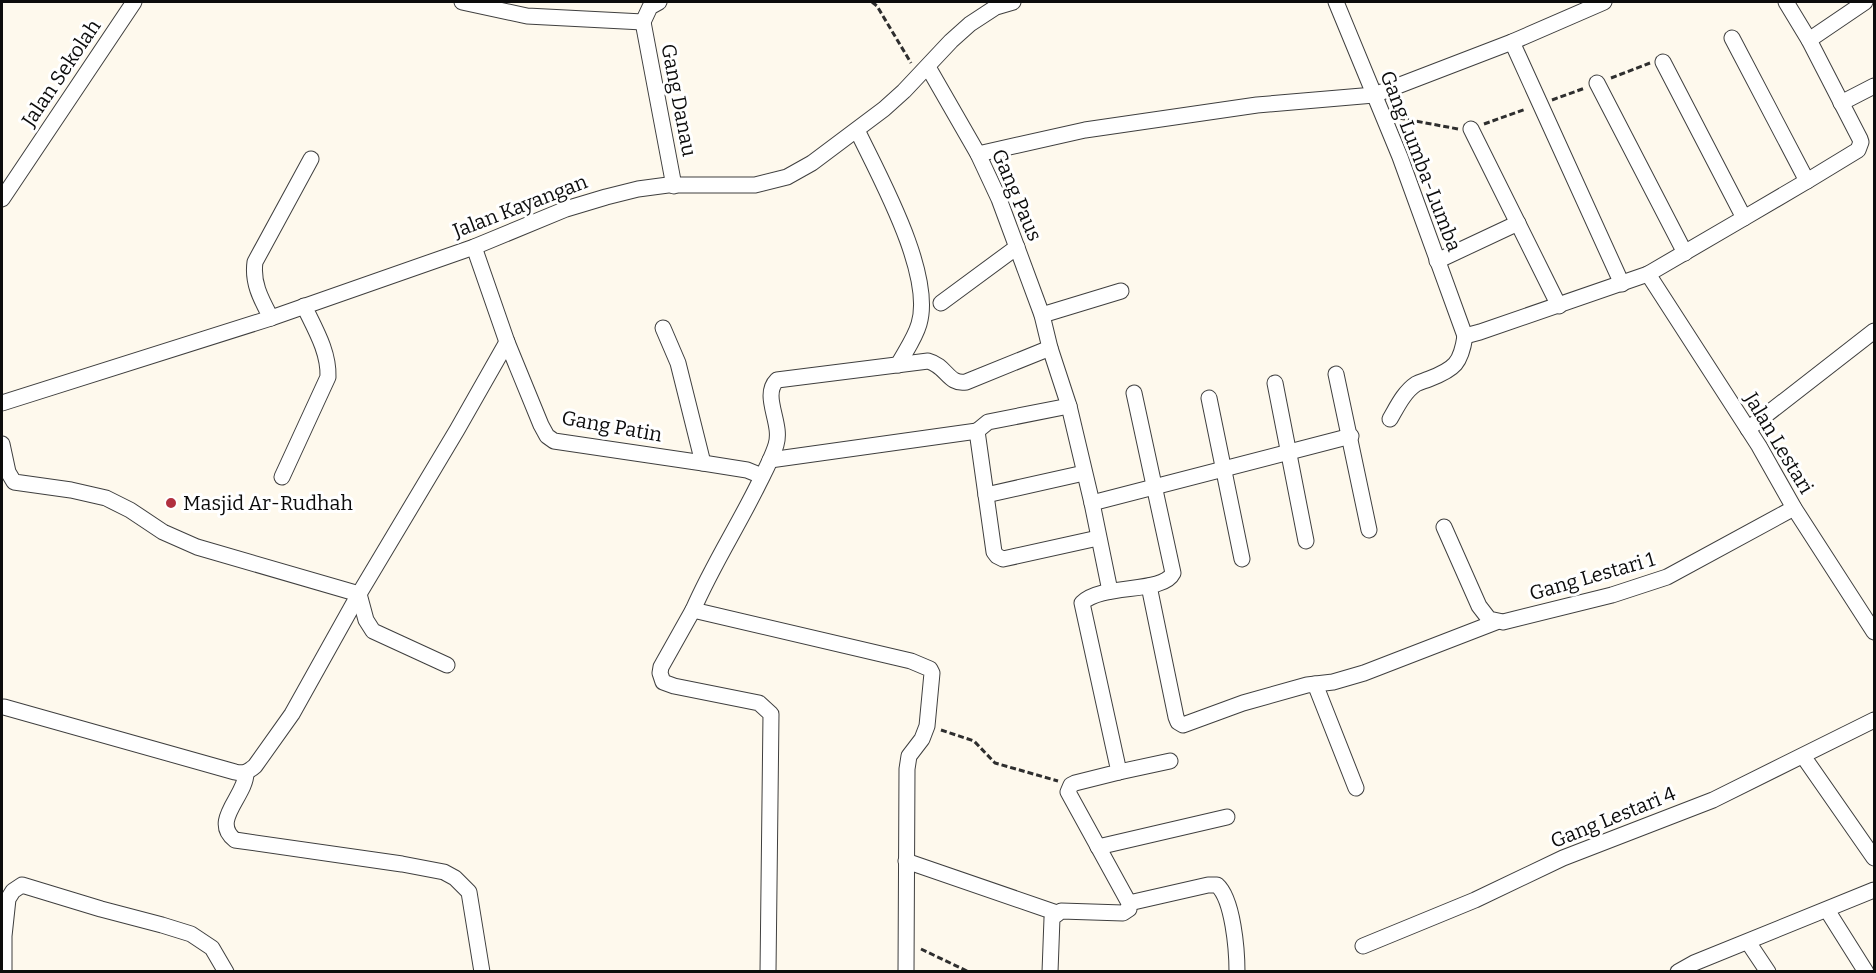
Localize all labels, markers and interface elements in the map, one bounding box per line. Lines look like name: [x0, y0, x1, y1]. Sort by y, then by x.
street label: Jalan Sekolah: [16, 14, 106, 132]
street label: Gang Danau: [656, 42, 702, 158]
street label: Gang Lumba-Lumba: [1375, 67, 1467, 255]
street label: Gang Paus: [987, 145, 1047, 245]
street label: Jalan Kayangan: [448, 169, 591, 243]
street label: Jalan Lestari: [1739, 387, 1819, 498]
street label: Gang Patin: [560, 405, 664, 447]
place label: Masjid Ar-Rudhah: [183, 491, 353, 516]
marker: Masjid Ar-Rudhah: [164, 496, 178, 510]
street label: Gang Lestari 1: [1527, 547, 1657, 605]
street label: Gang Lestari 4: [1547, 781, 1679, 853]

